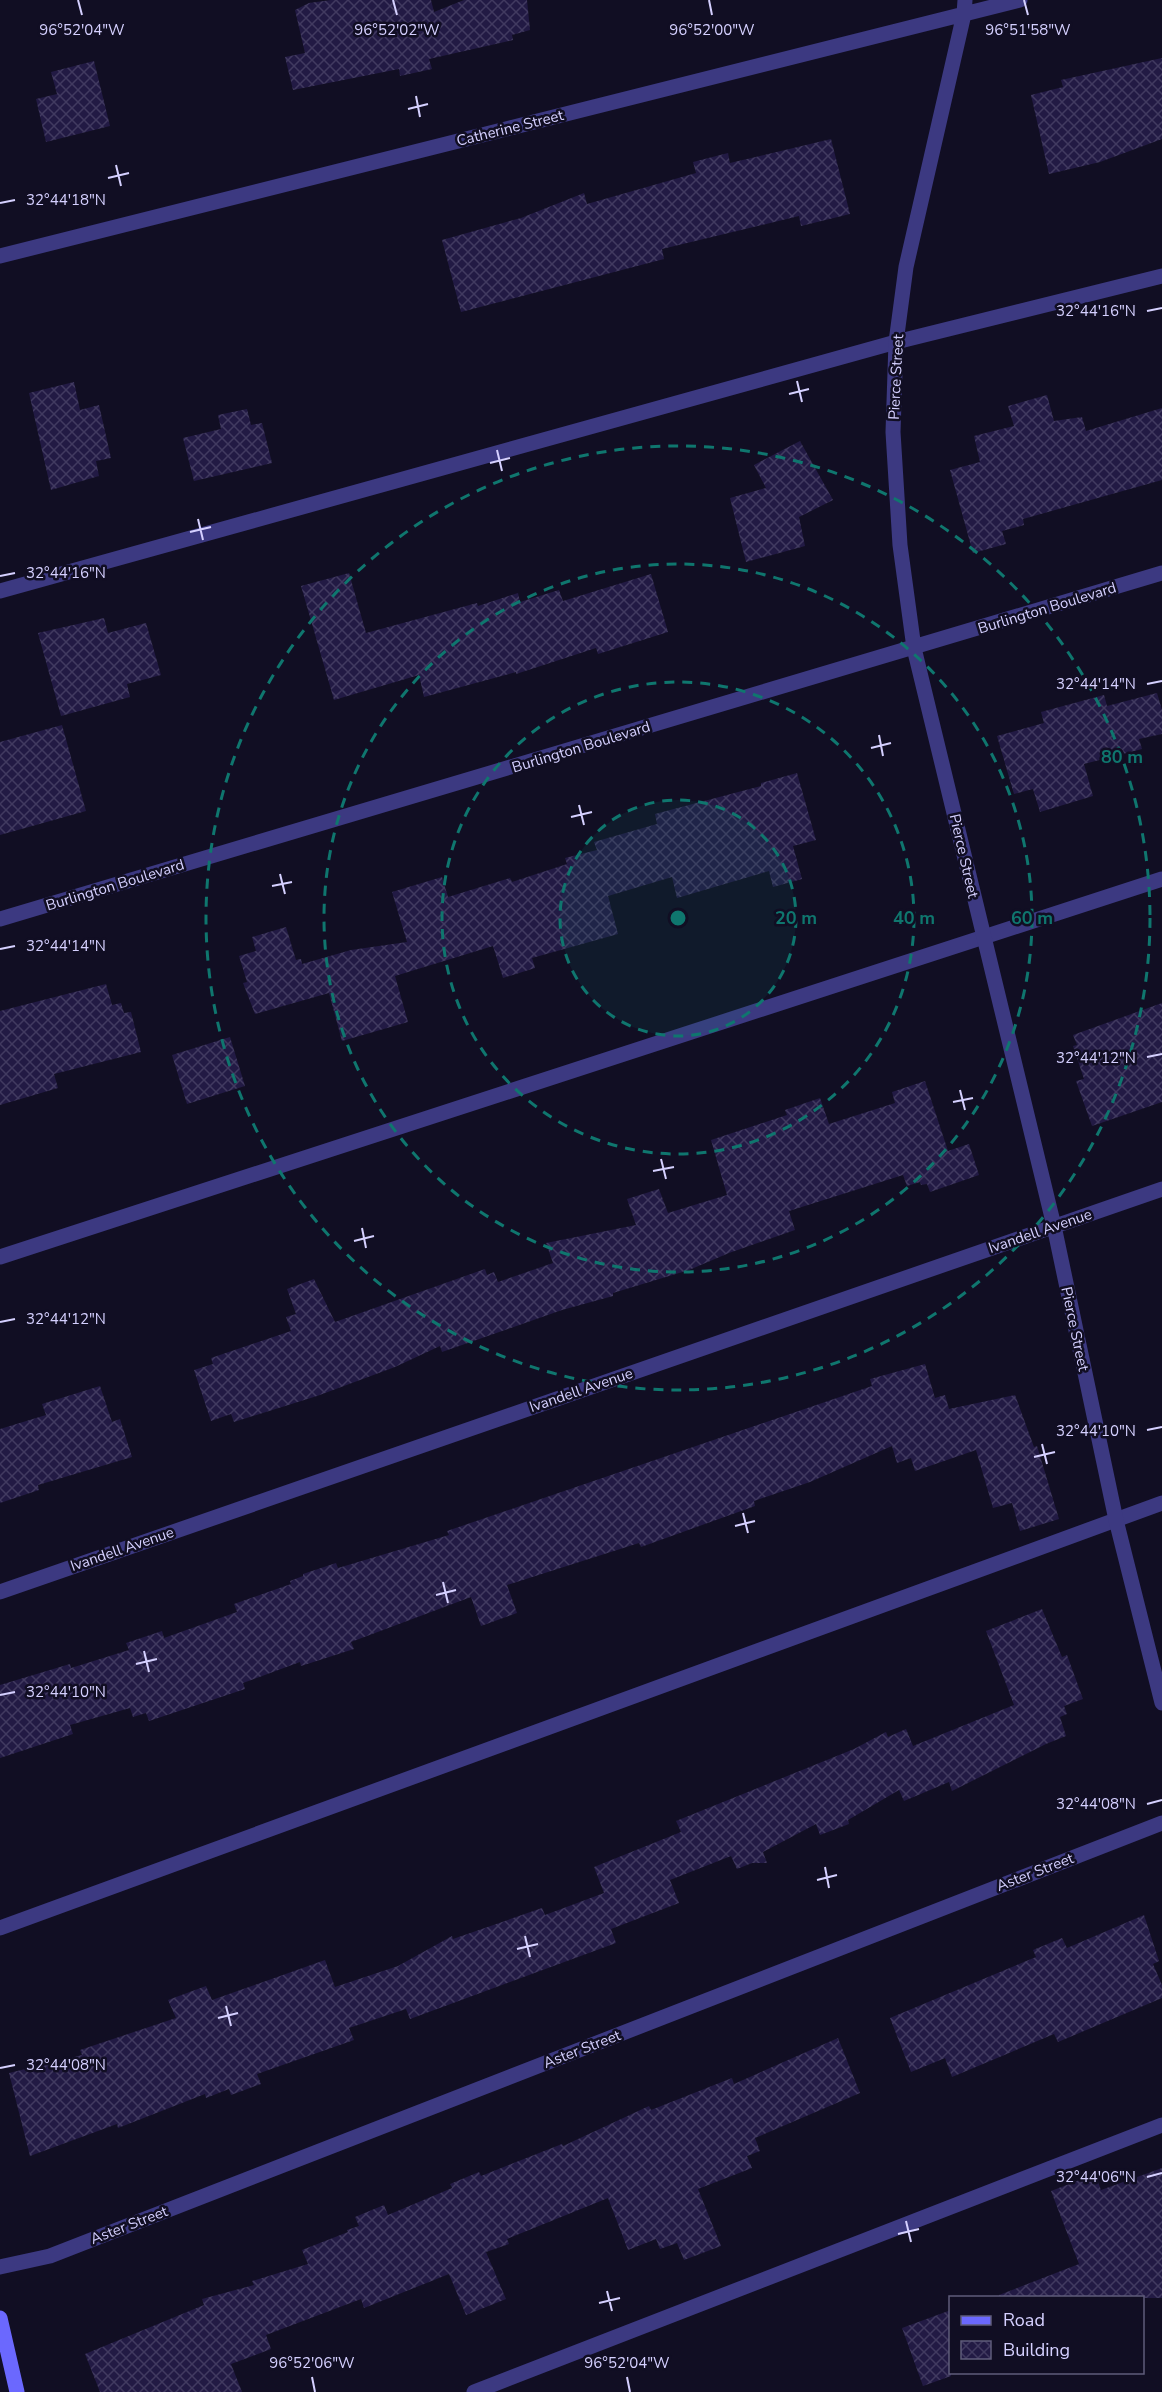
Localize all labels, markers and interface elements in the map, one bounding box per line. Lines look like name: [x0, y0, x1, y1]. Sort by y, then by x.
text: 96°52'04"W: [39, 20, 125, 40]
text: 96°52'02"W: [354, 20, 440, 40]
text: 96°52'00"W: [669, 20, 755, 40]
text: 96°51'58"W: [985, 20, 1071, 40]
street label: Catherine Street: [454, 105, 566, 151]
text: 32°44'18"N: [26, 190, 106, 210]
text: 32°44'16"N: [1056, 301, 1136, 321]
street label: Pierce Street: [884, 333, 908, 420]
text: 32°44'16"N: [26, 563, 106, 583]
street label: Burlington Boulevard: [975, 577, 1119, 639]
text: 32°44'14"N: [1056, 674, 1136, 694]
street label: Burlington Boulevard: [509, 716, 653, 778]
text: 80 m: [1101, 745, 1143, 769]
street label: Pierce Street: [945, 812, 984, 901]
street label: Burlington Boulevard: [43, 854, 187, 916]
text: 20 m: [775, 906, 817, 930]
text: 40 m: [893, 906, 935, 930]
text: 60 m: [1011, 906, 1053, 930]
centre of rings: [668, 908, 688, 928]
text: 32°44'14"N: [26, 936, 106, 956]
text: 32°44'12"N: [1056, 1048, 1136, 1068]
street label: Ivandell Avenue: [985, 1204, 1095, 1258]
street label: Pierce Street: [1056, 1285, 1094, 1374]
text: 32°44'12"N: [26, 1309, 106, 1329]
street label: Ivandell Avenue: [526, 1363, 636, 1417]
text: 32°44'10"N: [1056, 1421, 1136, 1441]
street label: Ivandell Avenue: [67, 1522, 177, 1576]
text: 32°44'10"N: [26, 1682, 106, 1702]
text: 32°44'08"N: [1056, 1794, 1136, 1814]
street label: Aster Street: [993, 1848, 1077, 1896]
street label: Aster Street: [540, 2025, 624, 2073]
text: 32°44'08"N: [26, 2055, 106, 2075]
text: 32°44'06"N: [1056, 2167, 1136, 2187]
street label: Aster Street: [87, 2201, 171, 2249]
legend: [949, 2296, 1144, 2374]
text: Road: [1003, 2308, 1045, 2332]
text: Building: [1003, 2338, 1070, 2362]
text: 96°52'06"W: [269, 2353, 355, 2373]
text: 96°52'04"W: [584, 2353, 670, 2373]

